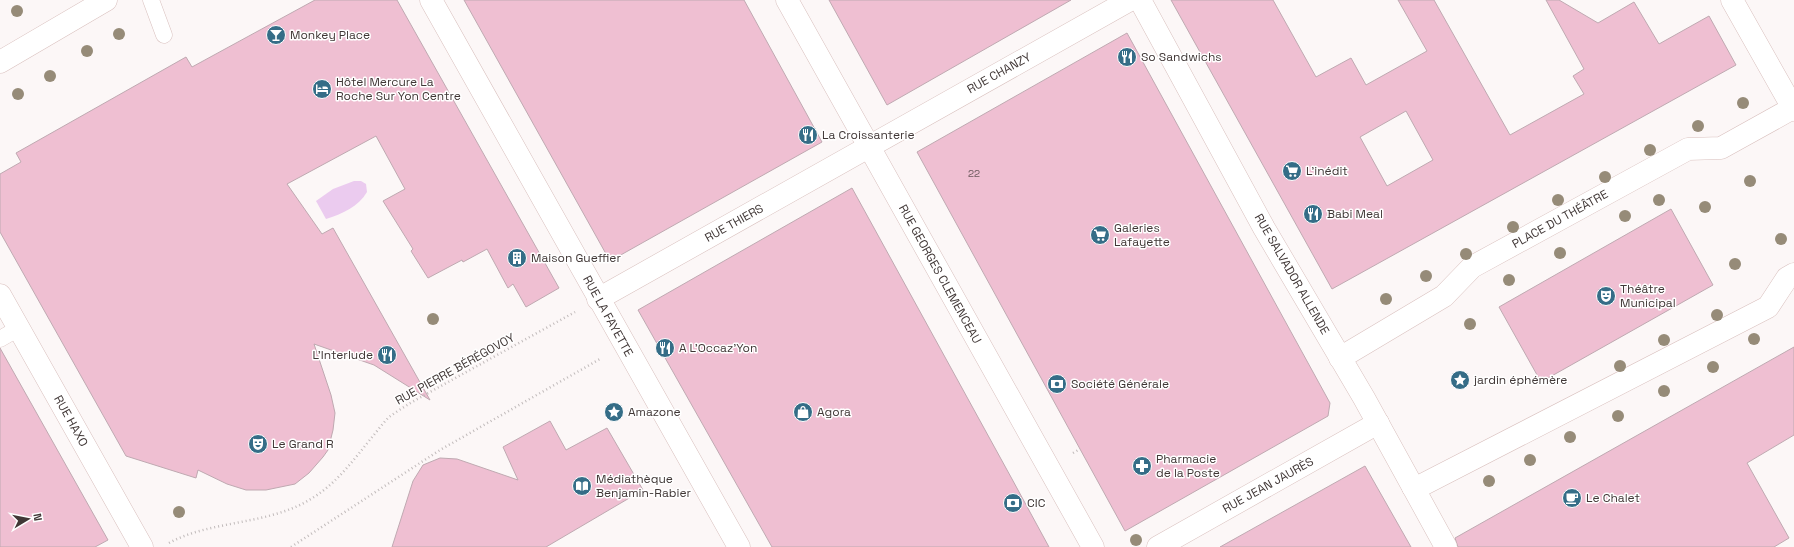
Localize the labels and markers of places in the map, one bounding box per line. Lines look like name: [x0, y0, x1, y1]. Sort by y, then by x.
bar icon: Monkey Place: [265, 24, 287, 46]
place label: Monkey Place: [290, 27, 370, 43]
restaurant icon: So Sandwichs: [1116, 46, 1138, 68]
place label: So Sandwichs: [1141, 49, 1222, 65]
place label: Hôtel Mercure La Roche Sur Yon Centre: [336, 74, 461, 104]
hotel icon: Hôtel Mercure La Roche Sur Yon Centre: [311, 78, 333, 100]
restaurant icon: La Croissanterie: [797, 124, 819, 146]
place label: La Croissanterie: [822, 127, 915, 143]
supermarket icon: L'inédit: [1281, 160, 1303, 182]
place label: L'inédit: [1306, 163, 1348, 179]
restaurant icon: Babi Meal: [1302, 203, 1324, 225]
place label: Babi Meal: [1327, 206, 1383, 222]
place label: Galeries Lafayette: [1114, 220, 1170, 250]
supermarket icon: Galeries Lafayette: [1089, 224, 1111, 246]
building icon: Maison Gueffier: [506, 247, 528, 269]
place label: Maison Gueffier: [531, 250, 621, 266]
place label: Théâtre Municipal: [1620, 281, 1676, 311]
theatre icon: Théâtre Municipal: [1595, 285, 1617, 307]
restaurant icon: A L'Occaz'Yon: [654, 337, 676, 359]
place label: A L'Occaz'Yon: [679, 340, 757, 356]
restaurant icon: L'Interlude: [376, 344, 398, 366]
place label: L'Interlude: [313, 347, 373, 363]
place icon: jardin éphémère: [1449, 369, 1471, 391]
place label: jardin éphémère: [1473, 372, 1567, 388]
bank icon: Société Générale: [1046, 373, 1068, 395]
place label: Société Générale: [1071, 376, 1169, 392]
place icon: Amazone: [603, 401, 625, 423]
shop icon: Agora: [792, 401, 814, 423]
place label: Amazone: [628, 404, 681, 420]
place label: Agora: [817, 404, 851, 420]
theatre icon: Le Grand R: [247, 433, 269, 455]
place label: Le Grand R: [272, 436, 334, 452]
place label: Pharmacie de la Poste: [1156, 451, 1220, 481]
pharmacy icon: Pharmacie de la Poste: [1131, 455, 1153, 477]
place label: Médiathèque Benjamin-Rabier: [596, 471, 692, 501]
library icon: Médiathèque Benjamin-Rabier: [571, 475, 593, 497]
cafe icon: Le Chalet: [1561, 487, 1583, 509]
place label: Le Chalet: [1586, 490, 1640, 506]
bank icon: CIC: [1002, 492, 1024, 514]
place label: CIC: [1027, 495, 1046, 511]

